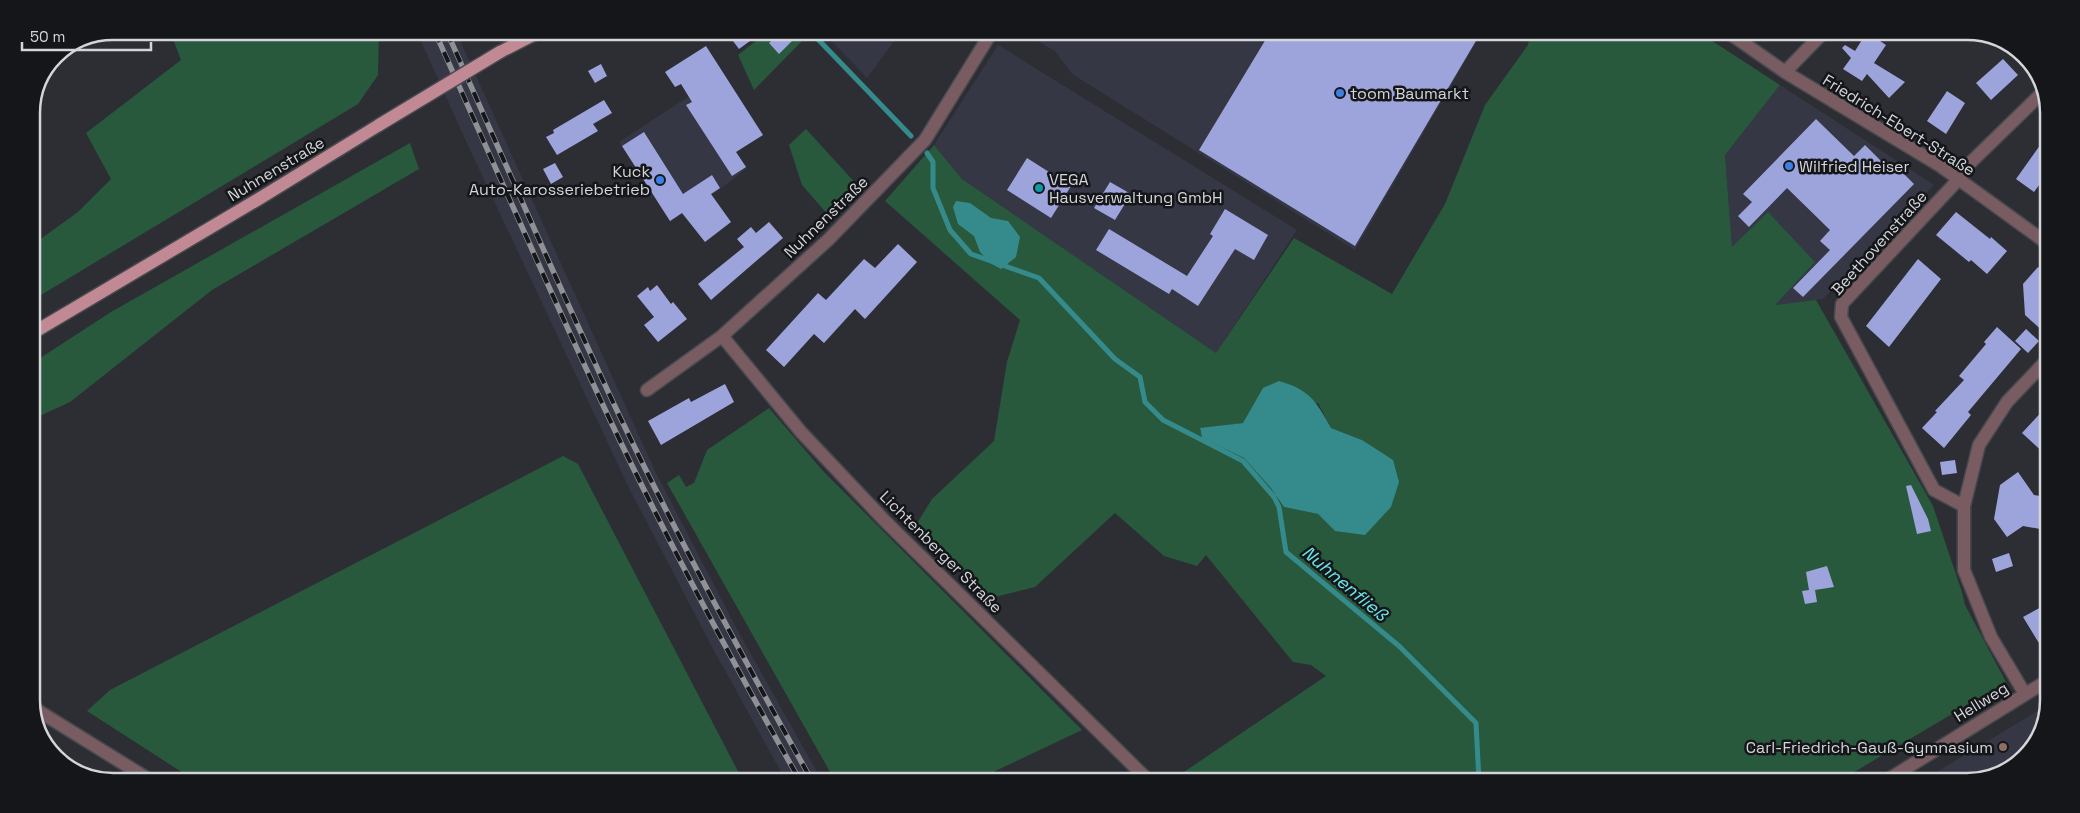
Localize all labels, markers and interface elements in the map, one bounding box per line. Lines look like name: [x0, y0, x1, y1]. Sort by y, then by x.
scale bar: [22, 20, 151, 52]
text: 50 m: [30, 27, 65, 46]
street label: Friedrich-Ebert-Straße: [1819, 70, 1979, 180]
place label: toom Baumarkt: [1350, 83, 1469, 104]
marker: toom Baumarkt: [1334, 87, 1346, 99]
street label: Nuhnenstraße: [224, 132, 328, 206]
place label: Wilfried Heiser: [1799, 156, 1910, 177]
marker: Wilfried Heiser: [1783, 160, 1795, 172]
place label: Kuck Auto-Karosseriebetrieb: [469, 161, 650, 200]
place label: VEGA Hausverwaltung GmbH: [1049, 169, 1223, 208]
street label: Nuhnenstraße: [779, 171, 873, 263]
marker: Kuck Auto-Karosseriebetrieb: [654, 174, 666, 186]
marker: VEGA Hausverwaltung GmbH: [1033, 182, 1045, 194]
street label: Beethovenstraße: [1826, 186, 1932, 300]
street label: Lichtenberger Straße: [875, 486, 1007, 618]
water label: Nuhnenfließ: [1297, 541, 1394, 627]
street label: Hellweg: [1950, 677, 2012, 727]
place label: Carl-Friedrich-Gauß-Gymnasium: [1746, 737, 1993, 758]
marker: Carl-Friedrich-Gauß-Gymnasium: [1997, 741, 2009, 753]

